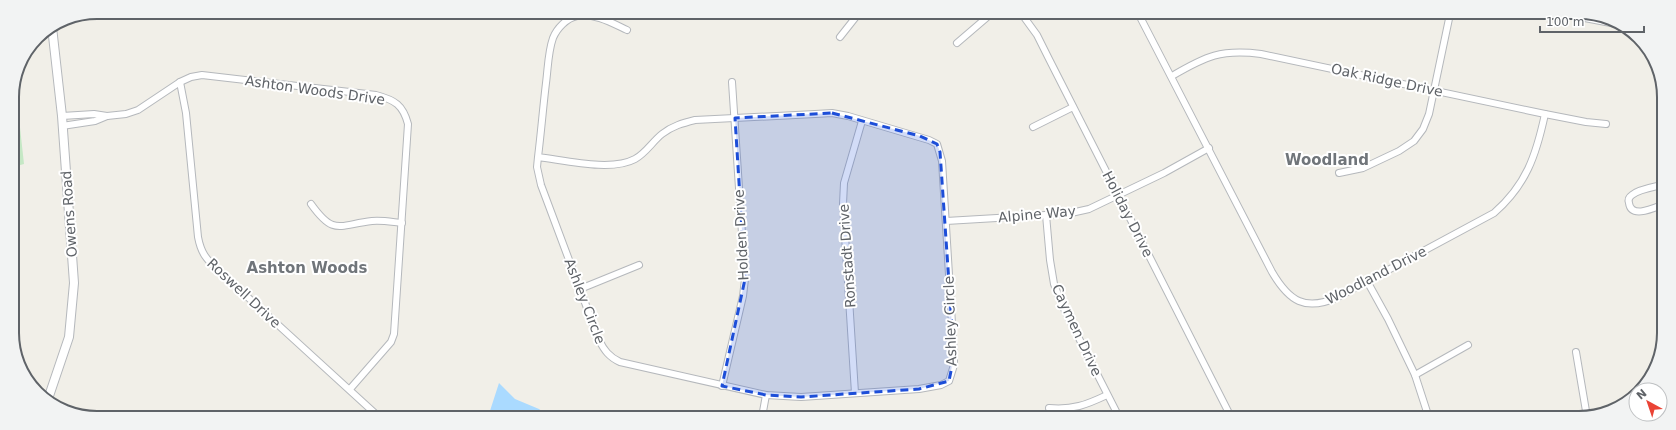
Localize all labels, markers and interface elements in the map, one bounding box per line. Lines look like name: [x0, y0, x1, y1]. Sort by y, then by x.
scale bar: [1540, 8, 1644, 34]
text: 100 m: [1546, 15, 1584, 29]
street label: Oak Ridge Drive: [1330, 60, 1444, 100]
street label: Ashton Woods Drive: [244, 72, 386, 108]
district label: Woodland: [1285, 151, 1369, 169]
street label: Holiday Drive: [1099, 168, 1157, 260]
street label: Owens Road: [58, 170, 80, 258]
street label: Holden Drive: [731, 189, 751, 281]
street label: Alpine Way: [997, 203, 1077, 225]
street label: Ronstadt Drive: [835, 204, 859, 308]
street label: Woodland Drive: [1323, 243, 1429, 307]
street label: Roswell Drive: [204, 255, 284, 331]
street label: Ashley Circle: [561, 256, 609, 346]
district label: Ashton Woods: [247, 259, 368, 277]
street label: Ashley Circle: [940, 276, 960, 366]
street label: Caymen Drive: [1049, 282, 1105, 378]
north arrow: [1628, 382, 1668, 422]
text: N: [1634, 387, 1650, 403]

